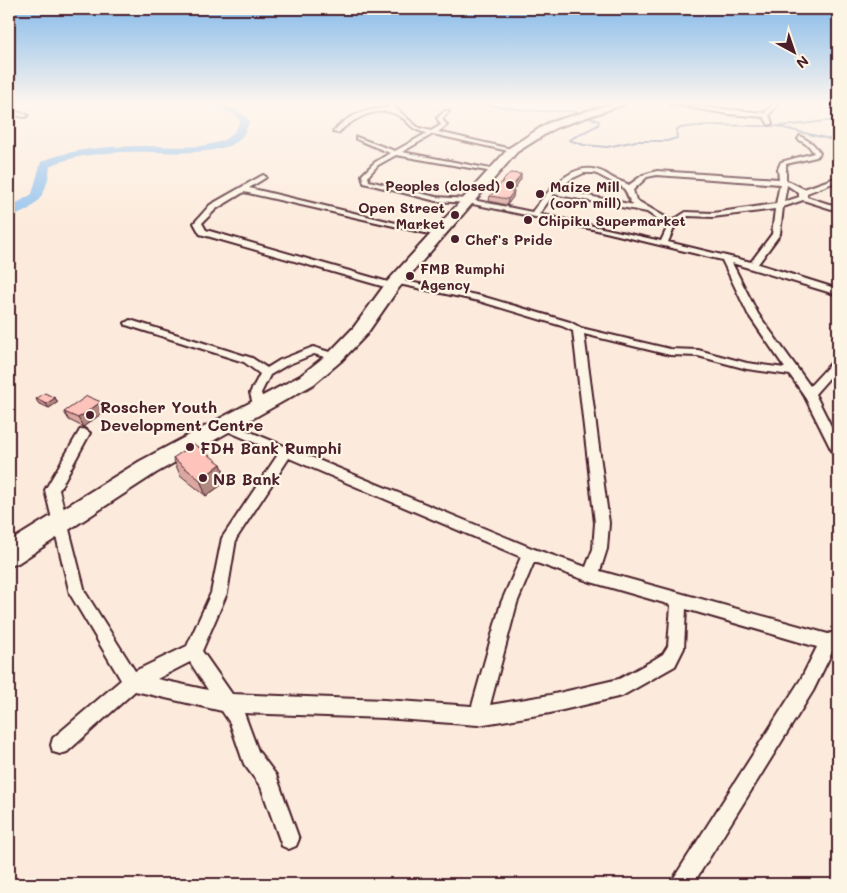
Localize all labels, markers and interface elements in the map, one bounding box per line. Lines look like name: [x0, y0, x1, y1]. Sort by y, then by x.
north arrow: [770, 28, 820, 78]
text: N: [792, 52, 813, 73]
place label: Peoples (closed): [385, 176, 500, 195]
place label: Maize Mill (corn mill): [550, 177, 621, 212]
marker: Peoples (closed): [504, 179, 516, 191]
marker: Maize Mill (corn mill): [534, 188, 546, 200]
place label: Open Street Market: [358, 198, 445, 233]
marker: Open Street Market: [449, 209, 461, 221]
place label: Chipiku Supermarket: [538, 211, 686, 230]
marker: Chipiku Supermarket: [522, 214, 534, 226]
place label: Chef's Pride: [465, 230, 553, 249]
marker: Chef's Pride: [449, 233, 461, 245]
place label: FMB Rumphi Agency: [420, 259, 505, 294]
marker: FMB Rumphi Agency: [404, 270, 416, 282]
place label: Roscher Youth Development Centre: [100, 396, 263, 435]
marker: Roscher Youth Development Centre: [84, 409, 96, 421]
place label: FDH Bank Rumphi: [200, 437, 342, 458]
marker: FDH Bank Rumphi: [184, 441, 196, 453]
place label: NB Bank: [213, 468, 280, 489]
marker: NB Bank: [197, 472, 209, 484]

